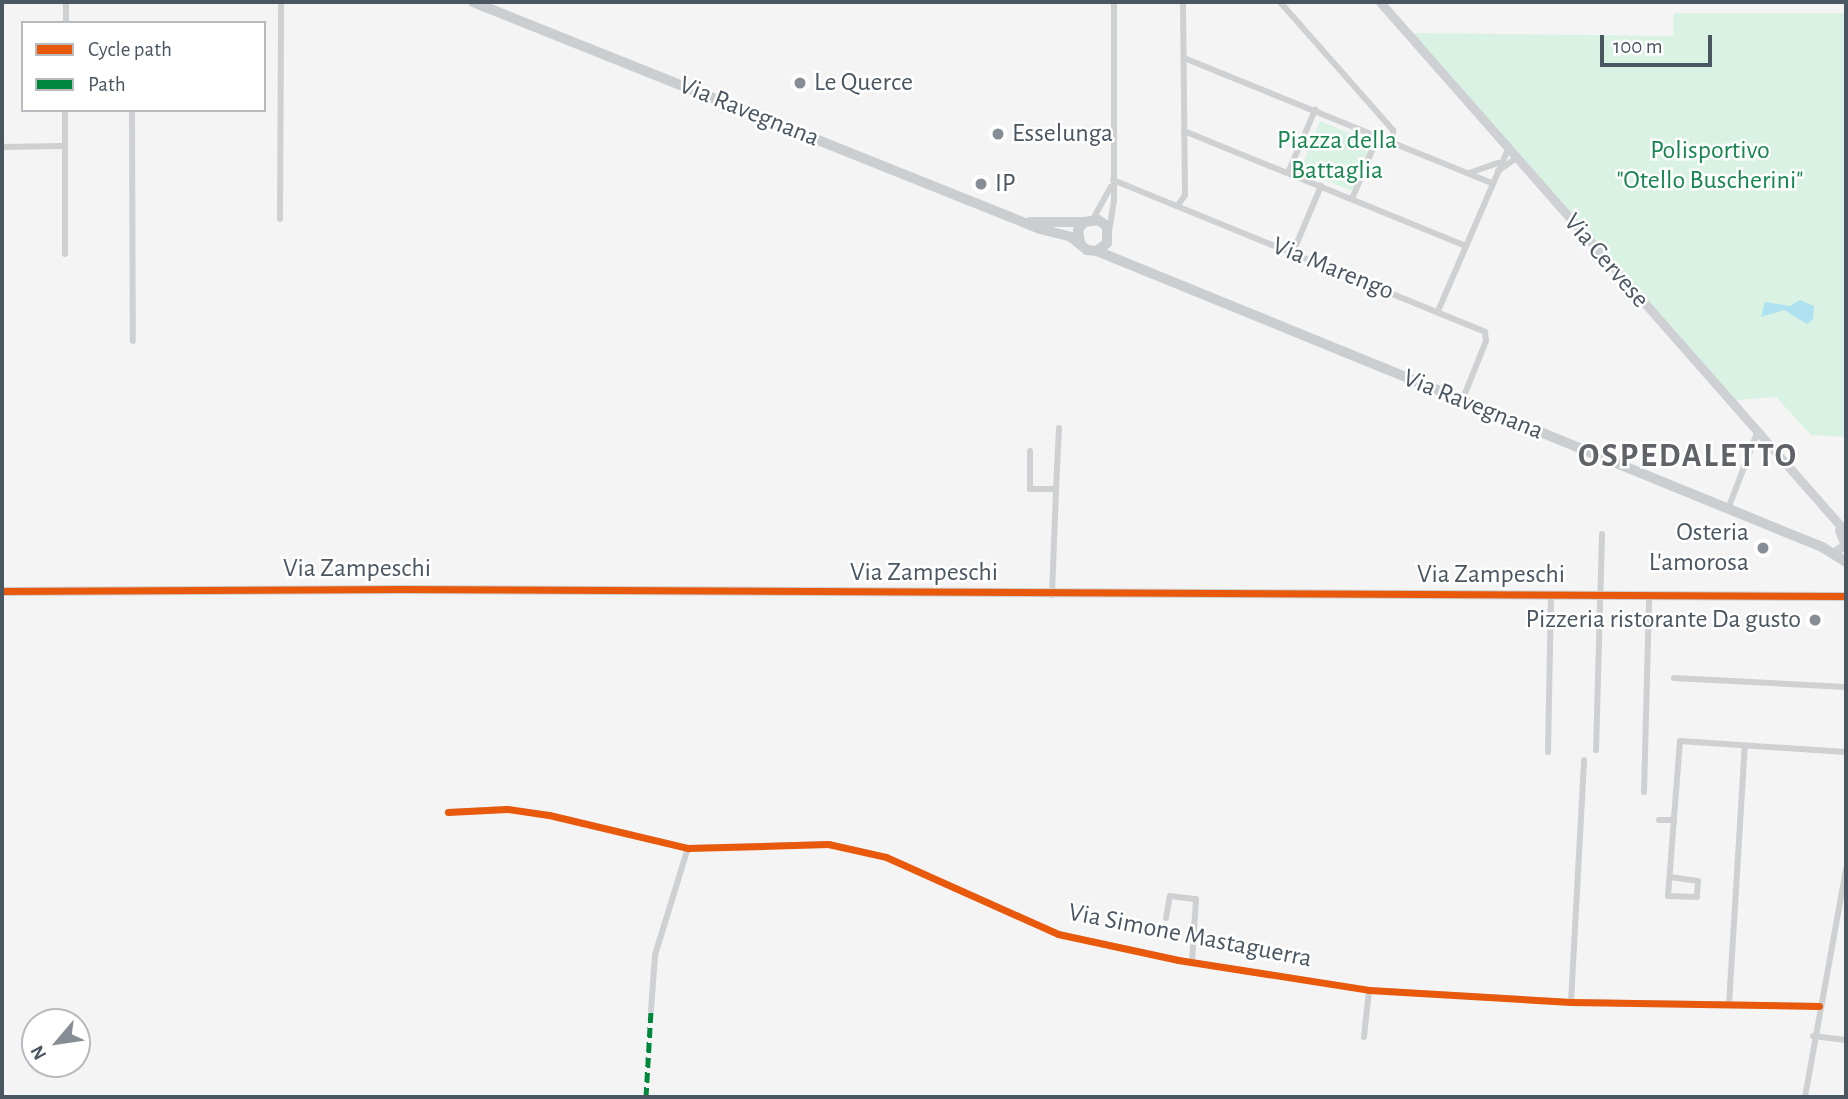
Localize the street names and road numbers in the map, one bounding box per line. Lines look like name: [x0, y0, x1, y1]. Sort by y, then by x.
street label: Via Ravegnana: [674, 70, 824, 154]
street label: Via Cervese: [1556, 207, 1656, 315]
street label: Via Marengo: [1268, 230, 1398, 308]
street label: Via Ravegnana: [1398, 363, 1548, 447]
street label: Via Zampeschi: [283, 553, 431, 585]
street label: Via Zampeschi: [850, 557, 998, 589]
street label: Via Zampeschi: [1417, 559, 1565, 591]
street label: Via Simone Mastaguerra: [1066, 897, 1314, 975]

